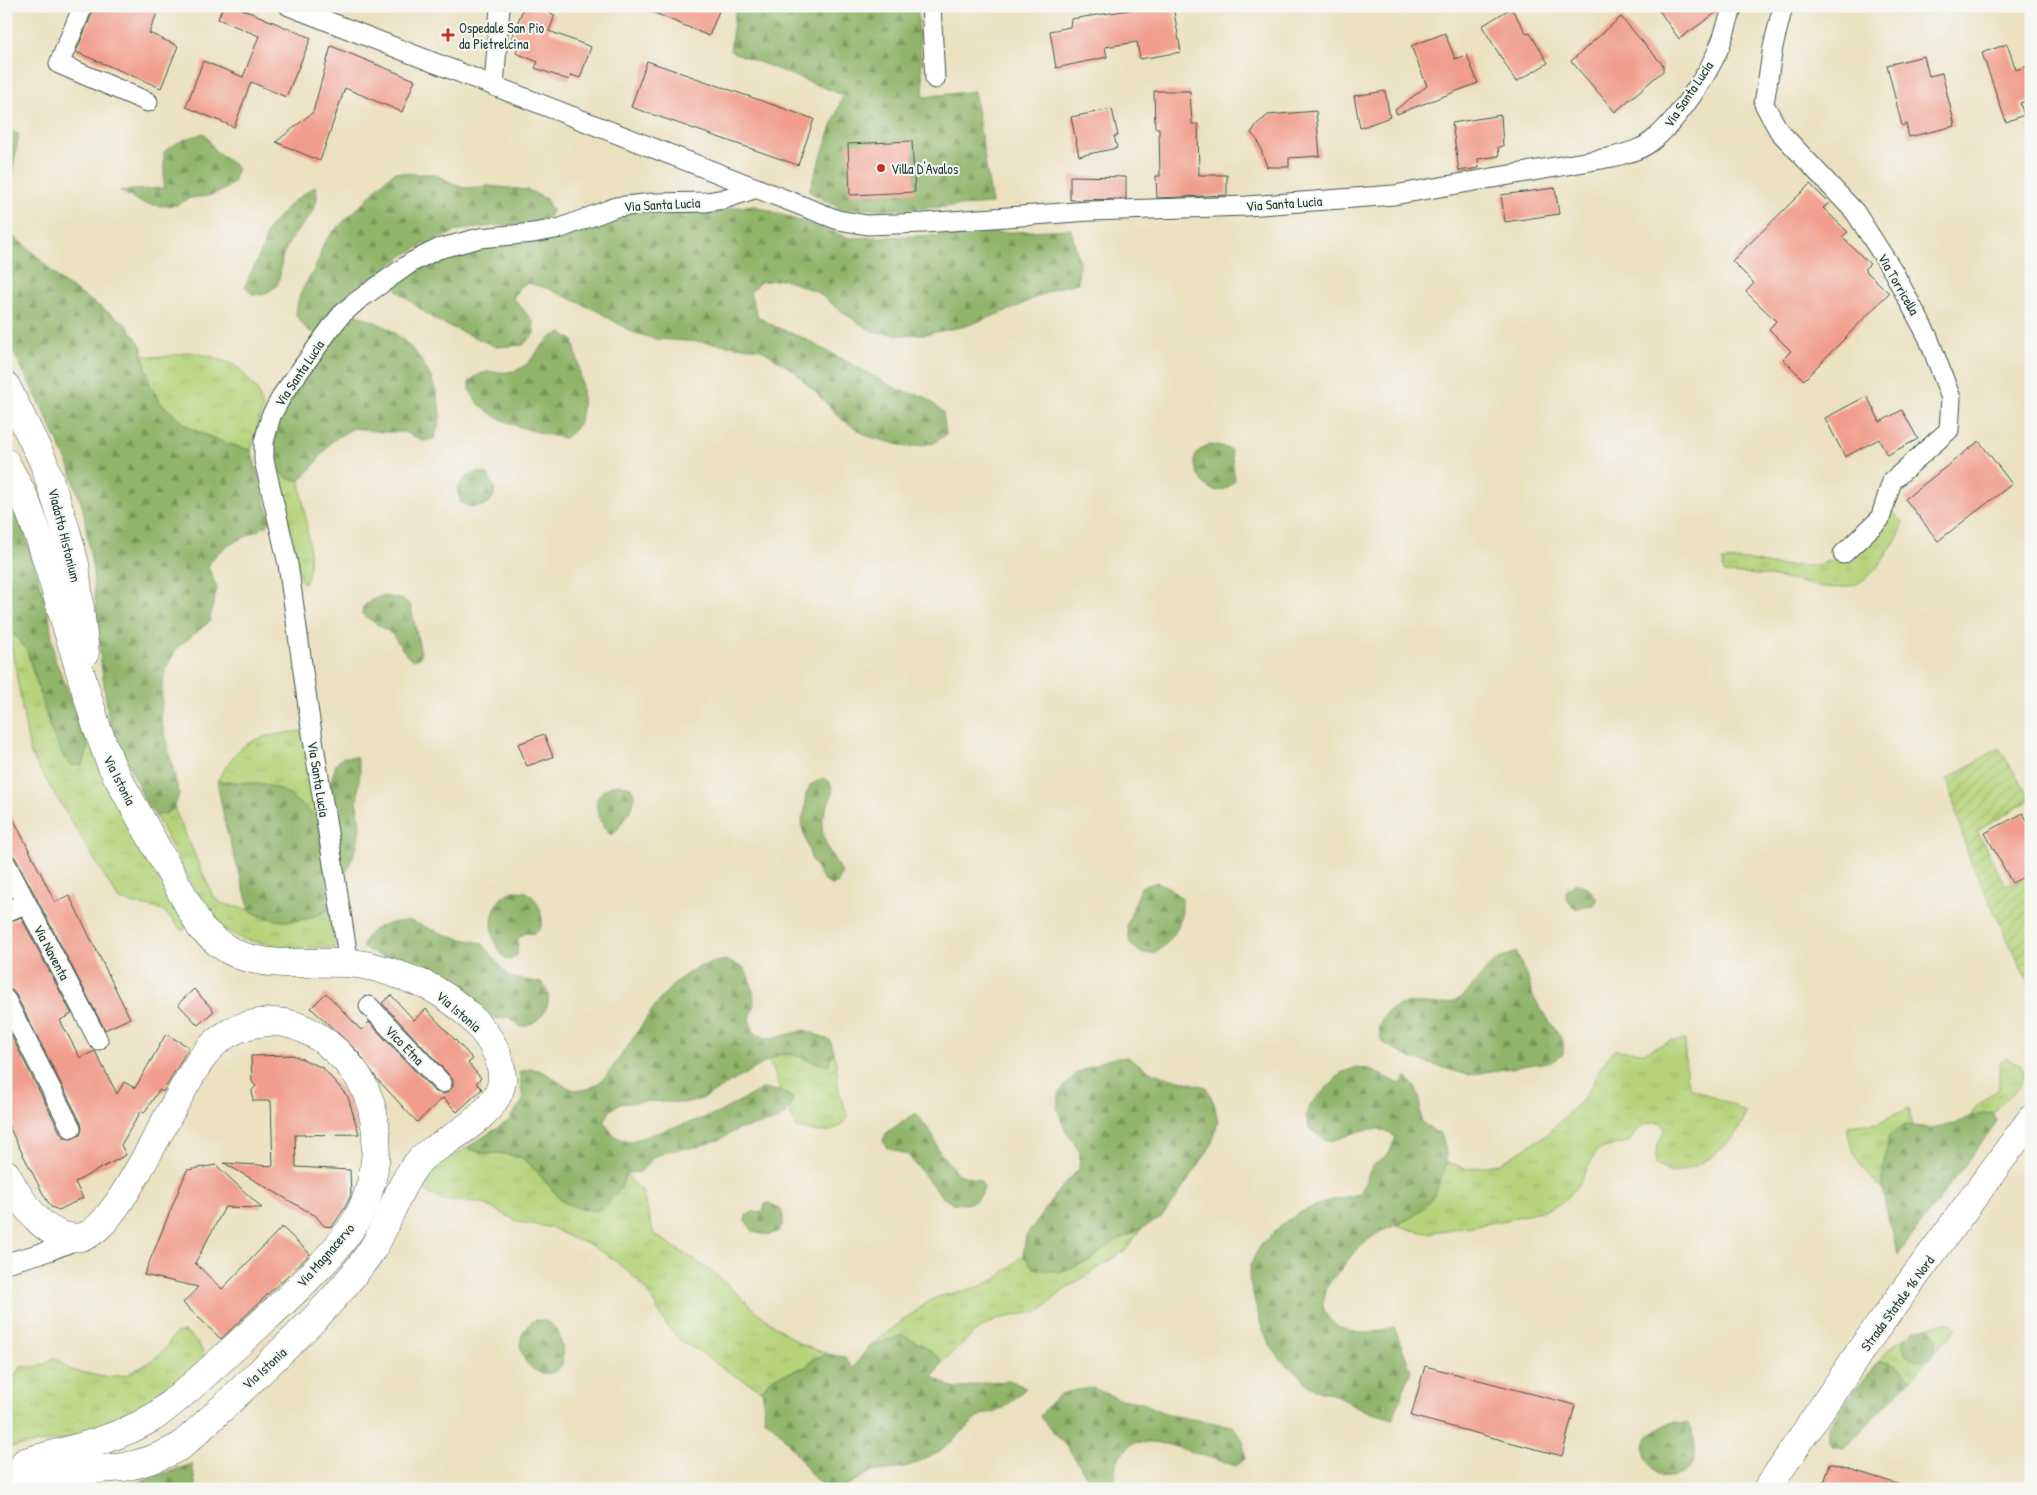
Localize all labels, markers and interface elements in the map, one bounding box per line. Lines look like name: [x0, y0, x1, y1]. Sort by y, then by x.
place label: Ospedale San Pio da Pietrelcina: [459, 18, 545, 53]
marker: Ospedale San Pio da Pietrelcina: [441, 28, 455, 42]
street label: Via Santa Lucia: [1659, 57, 1718, 131]
place label: Villa D'Avalos: [891, 159, 958, 178]
marker: Villa D'Avalos: [875, 162, 887, 174]
street label: Via Santa Lucia: [1245, 191, 1323, 215]
street label: Via Santa Lucia: [623, 192, 701, 215]
street label: Via Torricella: [1874, 250, 1925, 319]
street label: Via Santa Lucia: [270, 336, 329, 410]
street label: Viadotto Histonium: [44, 486, 86, 584]
street label: Via Santa Lucia: [304, 740, 334, 819]
street label: Via Istonia: [99, 752, 141, 809]
street label: Via Naventa: [29, 921, 75, 984]
street label: Via Istonia: [432, 986, 486, 1036]
street label: Vico Etna: [381, 1021, 429, 1069]
street label: Via Magnacervo: [292, 1219, 359, 1292]
street label: Strada Statale 16 Nord: [1856, 1251, 1938, 1355]
street label: Via Istonia: [238, 1342, 291, 1393]

